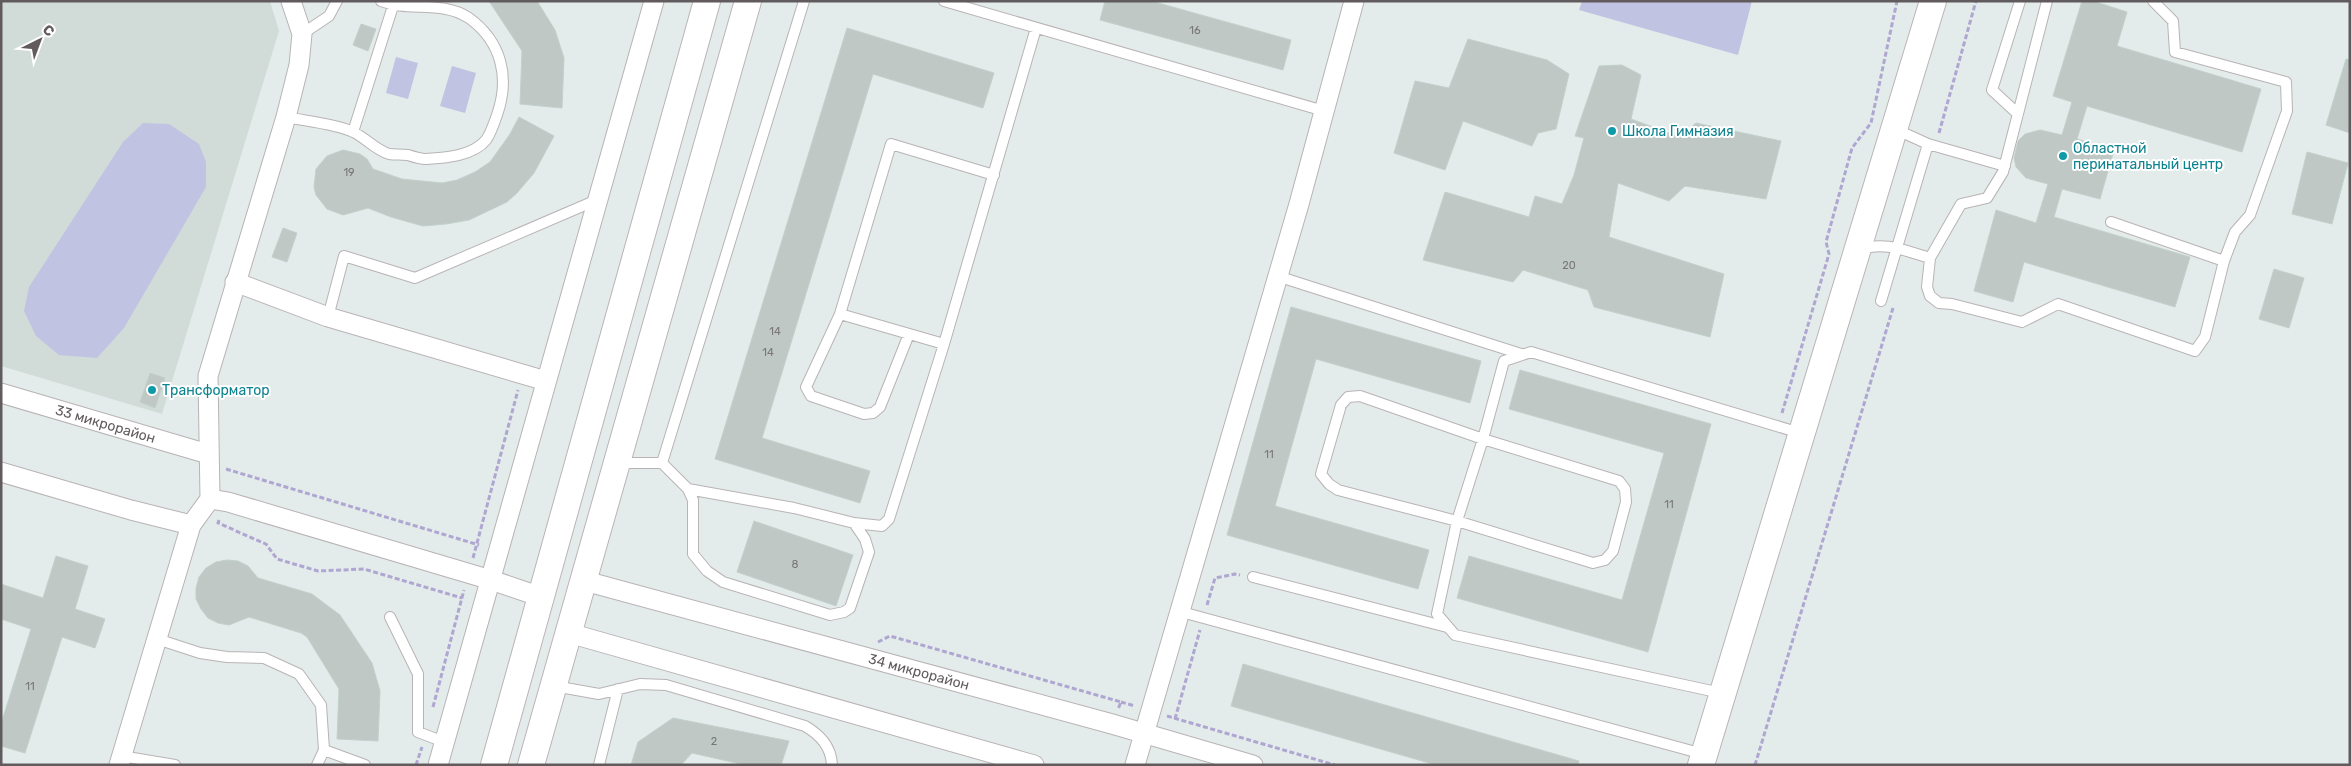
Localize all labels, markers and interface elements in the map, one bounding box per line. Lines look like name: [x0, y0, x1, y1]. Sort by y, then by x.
north arrow: [15, 15, 65, 65]
text: С: [39, 21, 58, 40]
house number: 16: [1189, 24, 1201, 37]
place label: Школа Гимназия: [1622, 123, 1734, 140]
marker: Школа Гимназия: [1606, 125, 1618, 137]
place label: Областной перинатальный центр: [2073, 140, 2223, 173]
marker: Областной перинатальный центр: [2057, 150, 2069, 162]
house number: 19: [343, 166, 355, 179]
house number: 20: [1562, 259, 1576, 272]
house number: 14: [769, 325, 781, 338]
house number: 14: [762, 346, 774, 359]
place label: Трансформатор: [162, 382, 270, 399]
marker: Трансформатор: [146, 384, 158, 396]
street label: 33 микрорайон: [53, 402, 157, 447]
house number: 11: [1264, 448, 1274, 461]
house number: 11: [1664, 498, 1674, 511]
house number: 8: [792, 558, 799, 571]
street label: 34 микрорайон: [866, 650, 971, 694]
house number: 11: [25, 680, 35, 693]
house number: 2: [711, 735, 717, 748]

